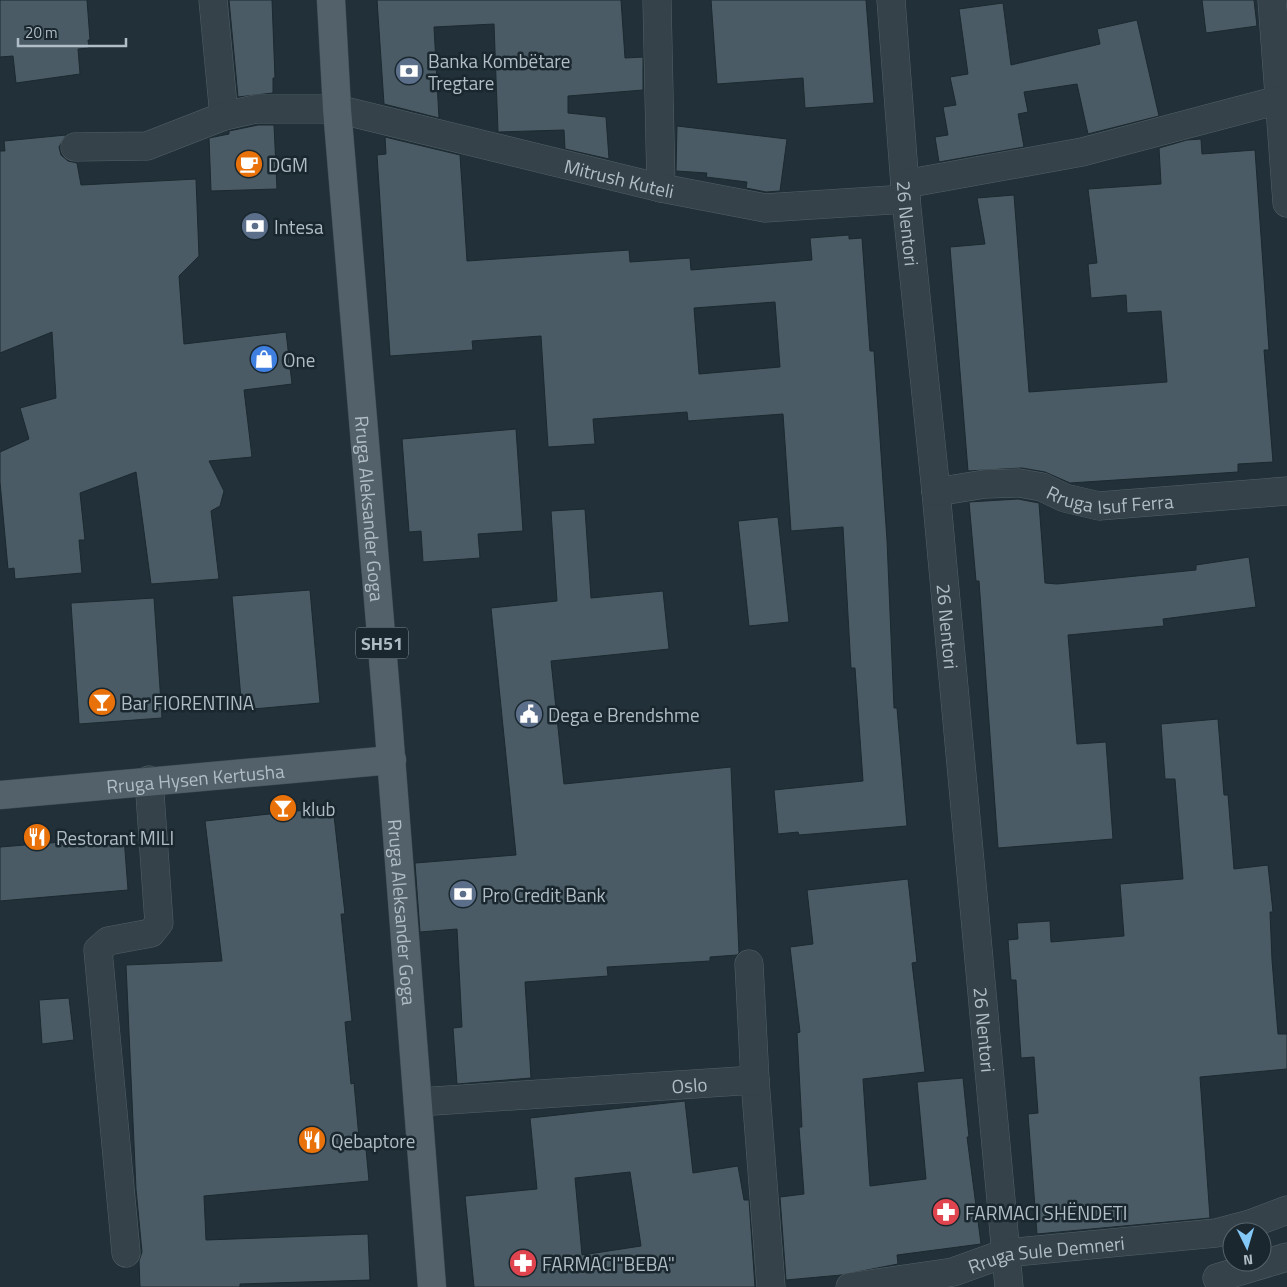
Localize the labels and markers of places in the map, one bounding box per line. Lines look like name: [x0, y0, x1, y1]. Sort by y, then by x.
place label: Banka Kombëtare Tregtare: [428, 46, 570, 97]
bank icon: Banka Kombëtare Tregtare: [394, 56, 424, 86]
cafe icon: DGM: [234, 149, 264, 179]
place label: DGM: [268, 150, 308, 179]
bank icon: Intesa: [240, 211, 270, 241]
place label: Intesa: [274, 212, 324, 241]
shop icon: One: [249, 344, 279, 374]
place label: One: [283, 345, 315, 374]
bar icon: Bar FIORENTINA: [87, 687, 117, 717]
place label: Bar FIORENTINA: [121, 688, 254, 717]
public building icon: Dega e Brendshme: [514, 699, 544, 729]
place label: Dega e Brendshme: [548, 700, 700, 729]
bar icon: klub: [268, 793, 298, 823]
place label: klub: [302, 794, 336, 823]
restaurant icon: Restorant MILI: [22, 822, 52, 852]
place label: Restorant MILI: [56, 823, 174, 852]
bank icon: Pro Credit Bank: [448, 879, 478, 909]
place label: Pro Credit Bank: [482, 880, 606, 909]
restaurant icon: Qebaptore: [297, 1125, 327, 1155]
place label: Qebaptore: [331, 1126, 415, 1155]
pharmacy icon: FARMACI SHËNDETI: [931, 1197, 961, 1227]
place label: FARMACI SHËNDETI: [965, 1198, 1128, 1227]
pharmacy icon: FARMACI"BEBA": [508, 1248, 538, 1278]
place label: FARMACI"BEBA": [542, 1249, 675, 1278]

